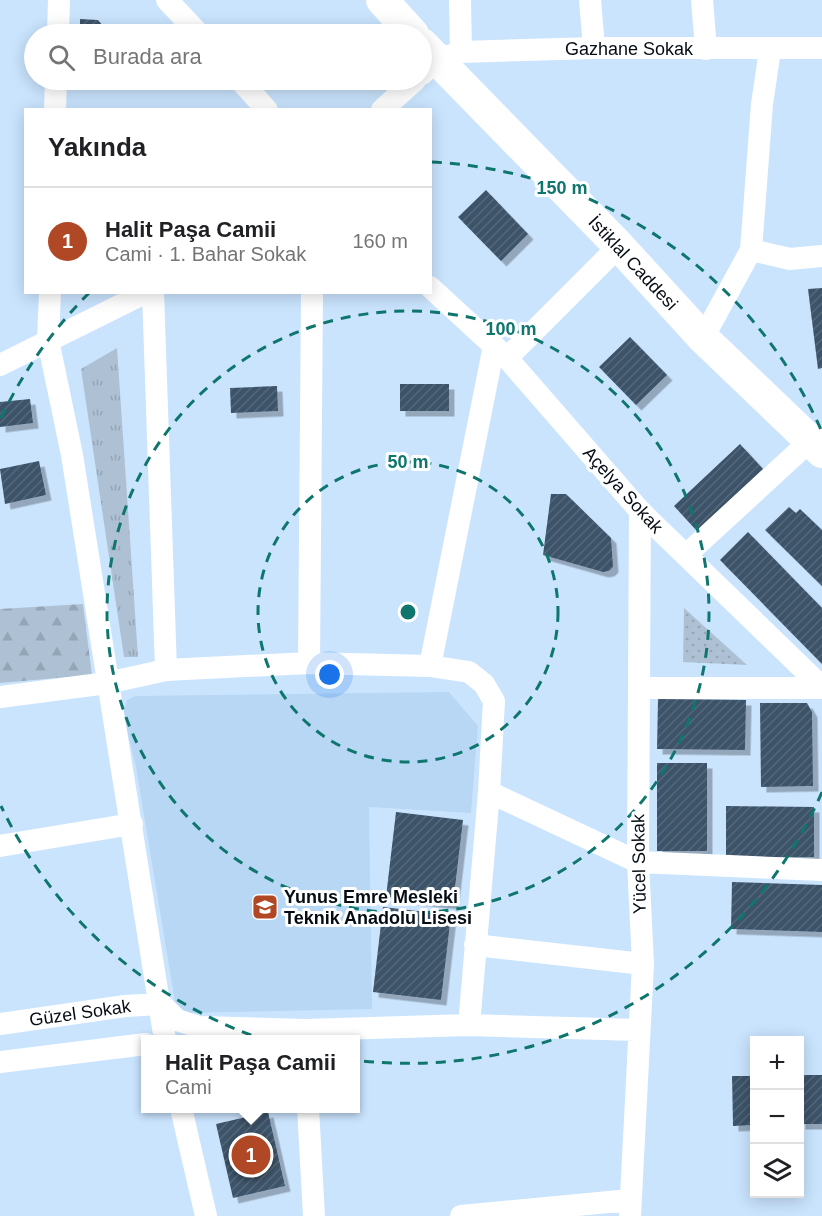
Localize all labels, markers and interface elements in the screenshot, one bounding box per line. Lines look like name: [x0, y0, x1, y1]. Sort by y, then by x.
search box: [24, 24, 432, 90]
street label: Gazhane Sokak: [565, 39, 694, 59]
icon: search: [45, 41, 78, 74]
text: Burada ara: [93, 44, 202, 69]
text: Yakında: [48, 132, 146, 162]
text: 150 m: [536, 178, 588, 198]
street label: İstiklal Caddesi: [584, 212, 682, 314]
text: Halit Paşa Camii: [105, 217, 276, 242]
text: 1: [62, 230, 73, 252]
text: 160 m: [352, 230, 408, 252]
text: Cami · 1. Bahar Sokak: [105, 243, 306, 265]
text: 100 m: [485, 319, 537, 339]
street label: Açelya Sokak: [579, 443, 668, 538]
text: 50 m: [387, 452, 429, 472]
centre of rings: [398, 602, 418, 622]
your location: [315, 660, 344, 689]
street label: Yücel Sokak: [628, 813, 650, 914]
place label: Yunus Emre Mesleki Teknik Anadolu Lisesi: [284, 887, 472, 928]
school or university icon: Yunus Emre Mesleki Teknik Anadolu Lisesi: [250, 892, 280, 922]
street label: Güzel Sokak: [28, 996, 133, 1030]
popup: [141, 1035, 360, 1113]
map controls: [750, 1036, 804, 1198]
button: +: [750, 1036, 804, 1090]
text: Halit Paşa Camii: [165, 1050, 336, 1075]
text: Cami: [165, 1076, 212, 1098]
button: −: [750, 1090, 804, 1144]
pin: 1: [232, 1132, 270, 1178]
button: layers: [750, 1144, 804, 1198]

